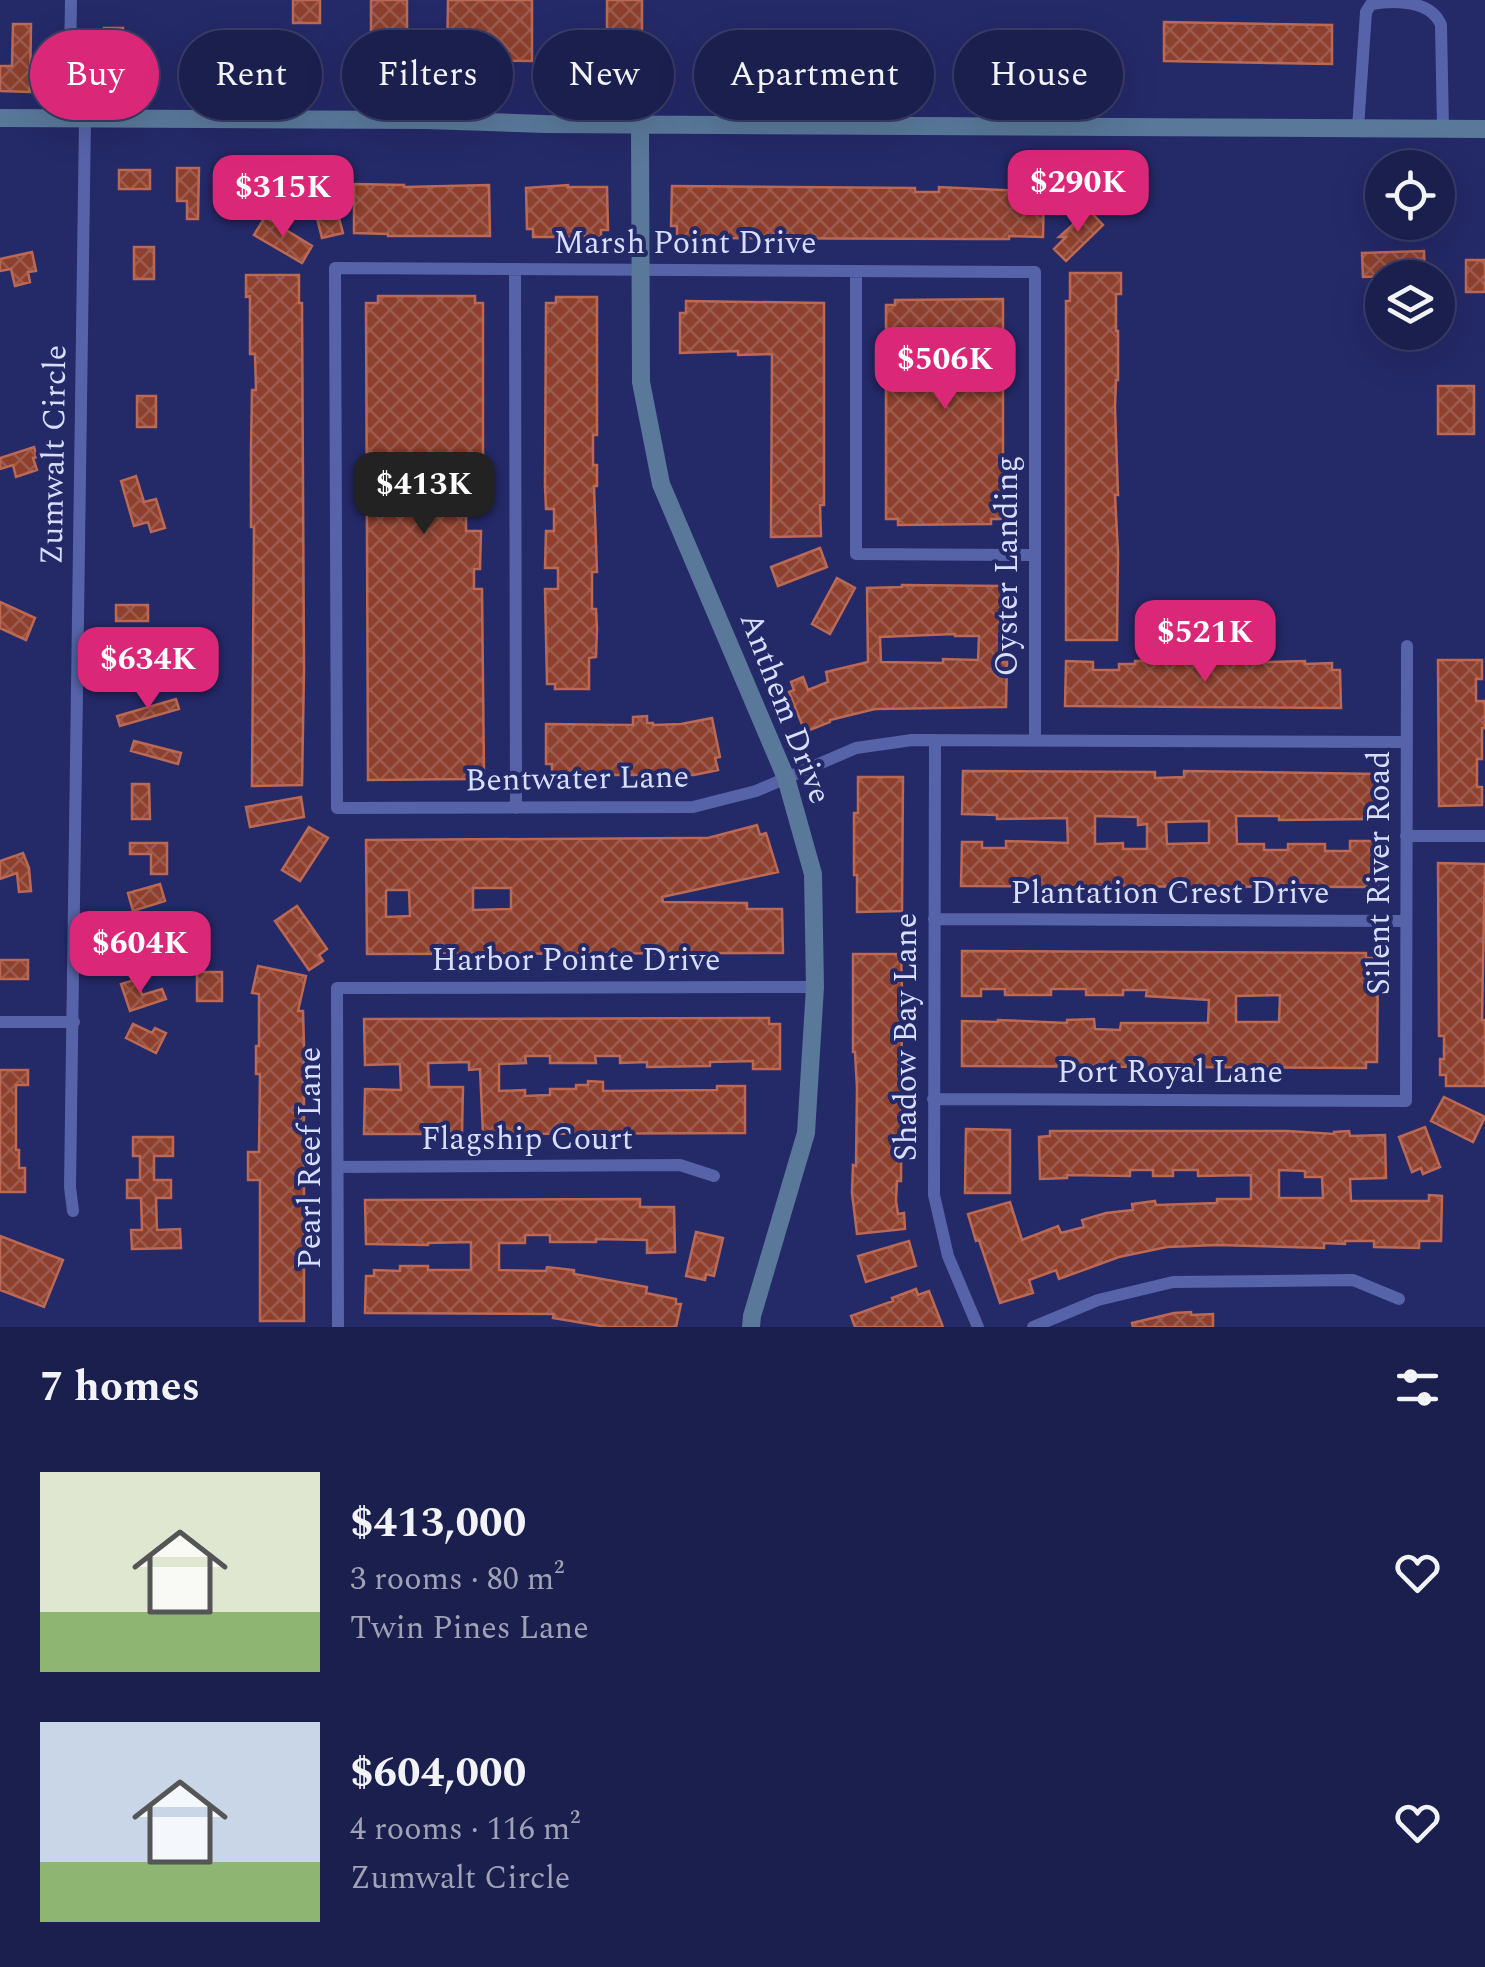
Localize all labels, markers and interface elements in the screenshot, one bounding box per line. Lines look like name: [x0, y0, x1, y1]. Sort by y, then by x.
chip: Buy: [30, 30, 159, 120]
chip: Rent: [179, 30, 322, 120]
chip: Filters: [342, 30, 513, 120]
chip: New: [533, 30, 674, 120]
chip: Apartment: [694, 30, 934, 120]
chip: House: [954, 30, 1123, 120]
pin: $290K: [1008, 150, 1148, 235]
map controls: [1365, 150, 1455, 350]
button: locate: [1365, 150, 1455, 240]
pin: $315K: [213, 155, 353, 240]
text: $290K: [1030, 158, 1126, 207]
text: $315K: [235, 163, 331, 212]
street label: Marsh Point Drive: [554, 219, 816, 268]
button: layers: [1365, 260, 1455, 350]
pin: $506K: [875, 327, 1015, 412]
text: $506K: [897, 335, 993, 384]
street label: Zumwalt Circle: [28, 344, 80, 566]
pin: $413K: [354, 452, 494, 537]
street label: Oyster Landing: [983, 455, 1032, 677]
text: $413K: [376, 460, 472, 509]
pin: $521K: [1135, 600, 1275, 685]
street label: Anthem Drive: [726, 605, 844, 811]
text: $521K: [1157, 608, 1253, 657]
pin: $634K: [78, 627, 218, 712]
text: $634K: [100, 635, 196, 684]
street label: Silent River Road: [1355, 751, 1404, 995]
street label: Bentwater Lane: [465, 753, 689, 805]
street label: Plantation Crest Drive: [1011, 869, 1329, 918]
pin: $604K: [70, 911, 210, 996]
street label: Shadow Bay Lane: [882, 913, 931, 1161]
text: $604K: [92, 919, 188, 968]
street label: Harbor Pointe Drive: [431, 936, 721, 985]
street label: Pearl Reef Lane: [286, 1047, 335, 1269]
street label: Port Royal Lane: [1057, 1048, 1283, 1097]
street label: Flagship Court: [421, 1115, 633, 1164]
text: 7 homes: [40, 1356, 200, 1419]
icon: filters: [1390, 1360, 1445, 1415]
text: $413,000: [350, 1492, 526, 1555]
icon: home: [120, 1512, 240, 1632]
icon: heart: [1390, 1545, 1445, 1600]
text: 3 rooms · 80 m²: [350, 1555, 564, 1604]
text: Twin Pines Lane: [350, 1604, 589, 1653]
text: $604,000: [350, 1742, 526, 1805]
icon: home: [120, 1762, 240, 1882]
icon: heart: [1390, 1795, 1445, 1850]
text: 4 rooms · 116 m²: [350, 1805, 580, 1854]
text: Zumwalt Circle: [350, 1854, 570, 1903]

